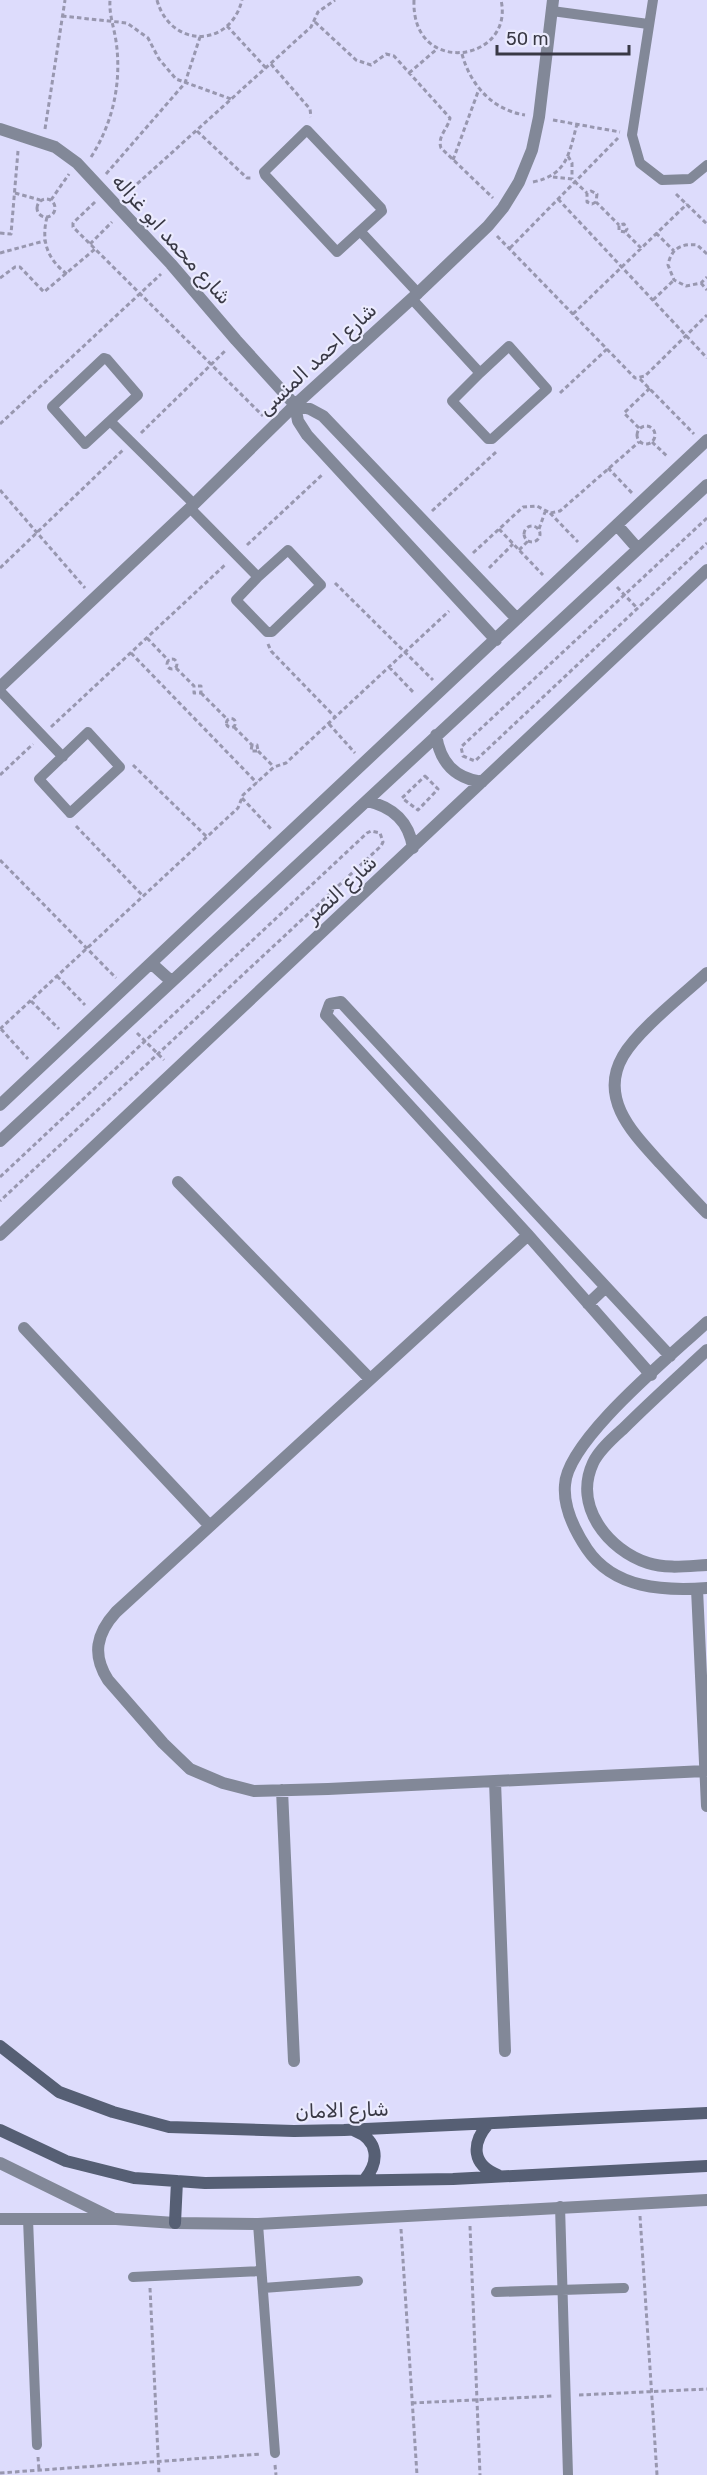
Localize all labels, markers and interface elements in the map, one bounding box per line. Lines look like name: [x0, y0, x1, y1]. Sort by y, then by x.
scale bar: [497, 18, 629, 56]
text: 50 m: [506, 28, 549, 50]
street label: شارع محمد ابو غزاله: [106, 169, 237, 310]
street label: شارع احمد المنسى: [253, 298, 383, 422]
street label: شارع النصر: [300, 850, 383, 930]
street label: شارع الامان: [295, 2096, 389, 2126]

